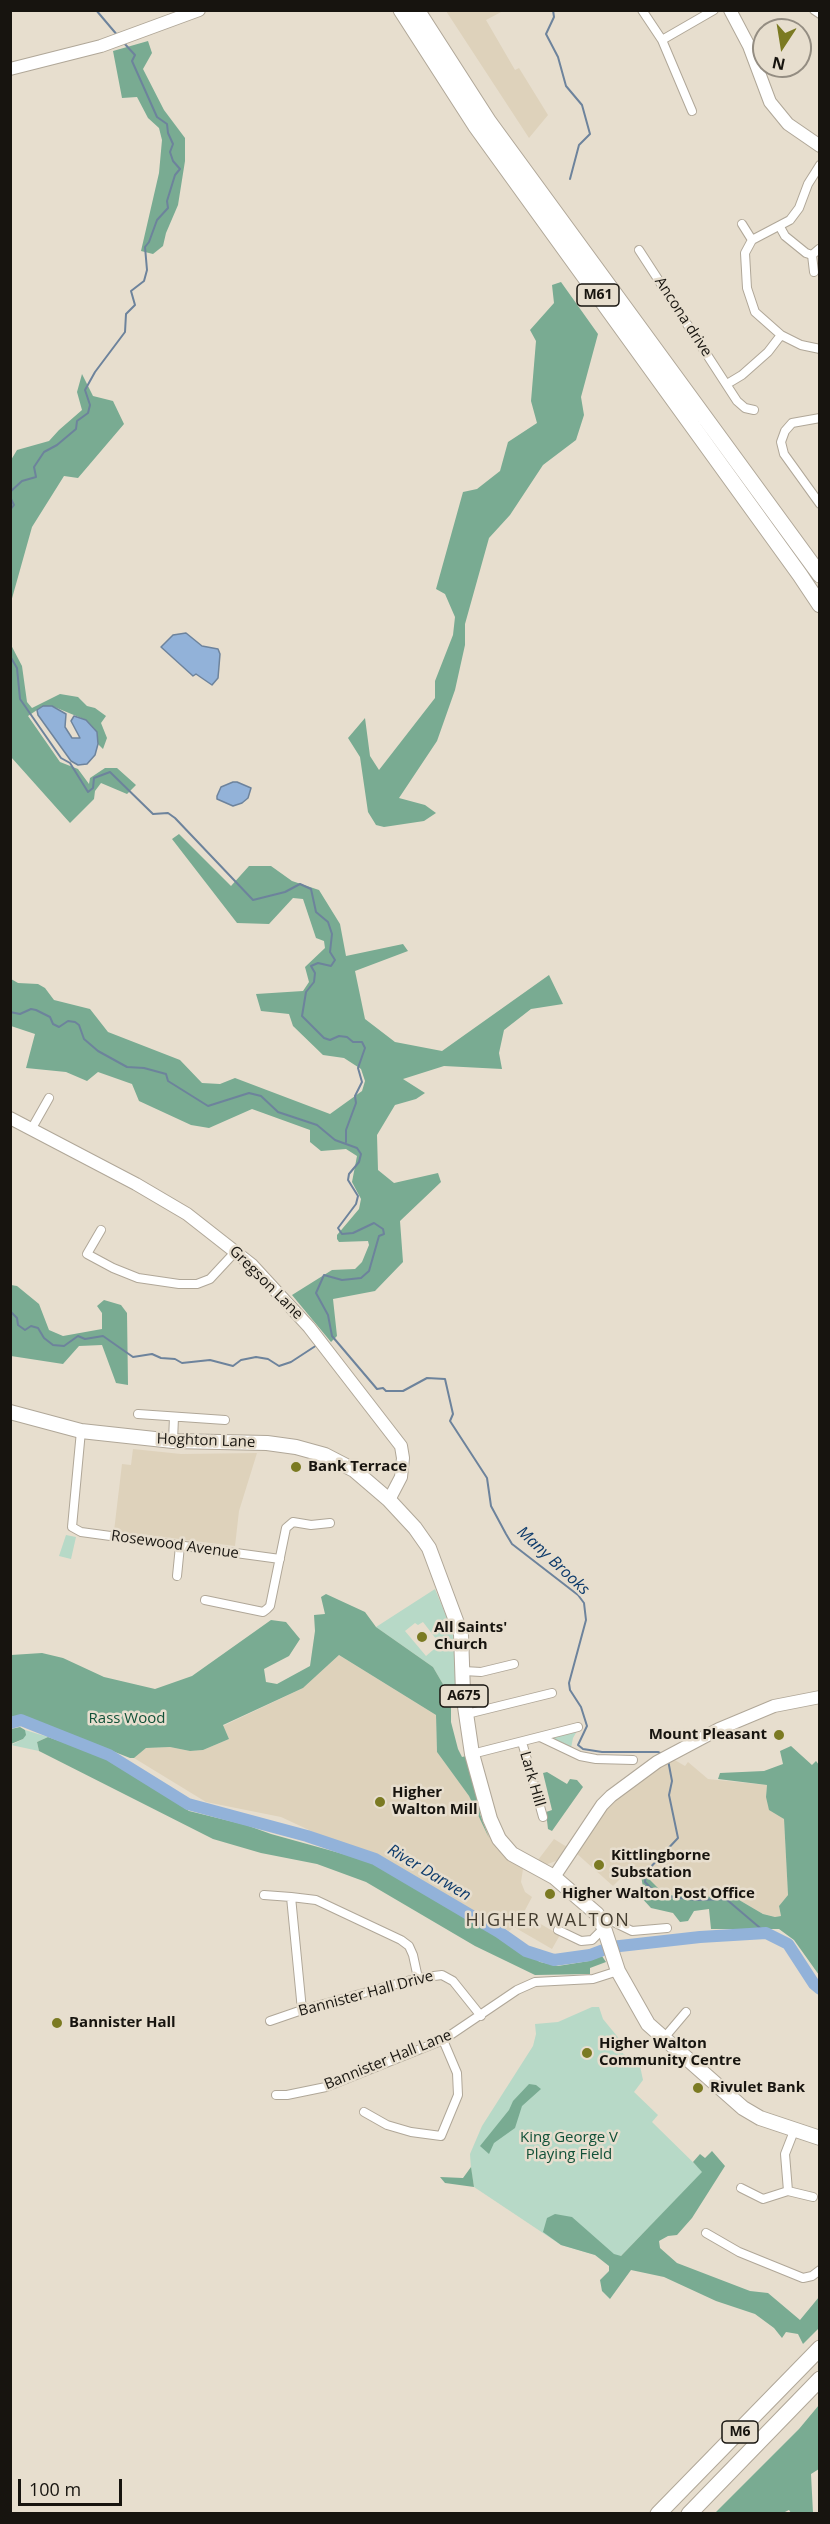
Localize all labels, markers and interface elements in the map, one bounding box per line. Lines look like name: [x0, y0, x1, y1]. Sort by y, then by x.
north arrow: [752, 18, 812, 78]
text: N: [770, 52, 787, 76]
street label: Ancona drive: [651, 274, 715, 360]
road number: M61: [577, 284, 619, 306]
street label: Gregson Lane: [225, 1242, 307, 1324]
street label: Hoghton Lane: [156, 1430, 256, 1452]
place label: Bank Terrace: [308, 1458, 407, 1476]
marker: Bank Terrace: [289, 1460, 303, 1474]
water label: Many Brooks: [513, 1523, 593, 1599]
street label: Rosewood Avenue: [110, 1527, 240, 1563]
place label: All Saints' Church: [434, 1619, 507, 1654]
marker: All Saints' Church: [415, 1630, 429, 1644]
road number: A675: [440, 1685, 488, 1707]
park label: Rass Wood: [89, 1710, 165, 1728]
place label: Mount Pleasant: [649, 1726, 767, 1744]
marker: Mount Pleasant: [772, 1728, 786, 1742]
street label: Lark Hill: [516, 1749, 548, 1809]
place label: Higher Walton Mill: [392, 1784, 478, 1819]
marker: Higher Walton Mill: [373, 1795, 387, 1809]
water label: River Darwen: [384, 1841, 474, 1905]
place label: Kittlingborne Substation: [611, 1847, 710, 1882]
marker: Kittlingborne Substation: [592, 1858, 606, 1872]
place label: Higher Walton Post Office: [562, 1885, 755, 1903]
marker: Higher Walton Post Office: [543, 1887, 557, 1901]
district label: HIGHER WALTON: [466, 1910, 630, 1932]
street label: Bannister Hall Drive: [297, 1967, 435, 2021]
place label: Bannister Hall: [69, 2014, 176, 2032]
marker: Bannister Hall: [50, 2016, 64, 2030]
street label: Bannister Hall Lane: [322, 2026, 454, 2094]
place label: Higher Walton Community Centre: [599, 2035, 741, 2070]
marker: Higher Walton Community Centre: [580, 2046, 594, 2060]
place label: Rivulet Bank: [710, 2079, 805, 2097]
marker: Rivulet Bank: [691, 2081, 705, 2095]
park label: King George V Playing Field: [520, 2129, 618, 2164]
road number: M6: [722, 2421, 758, 2443]
scale bar: [21, 2467, 124, 2505]
text: 100 m: [29, 2477, 81, 2501]

